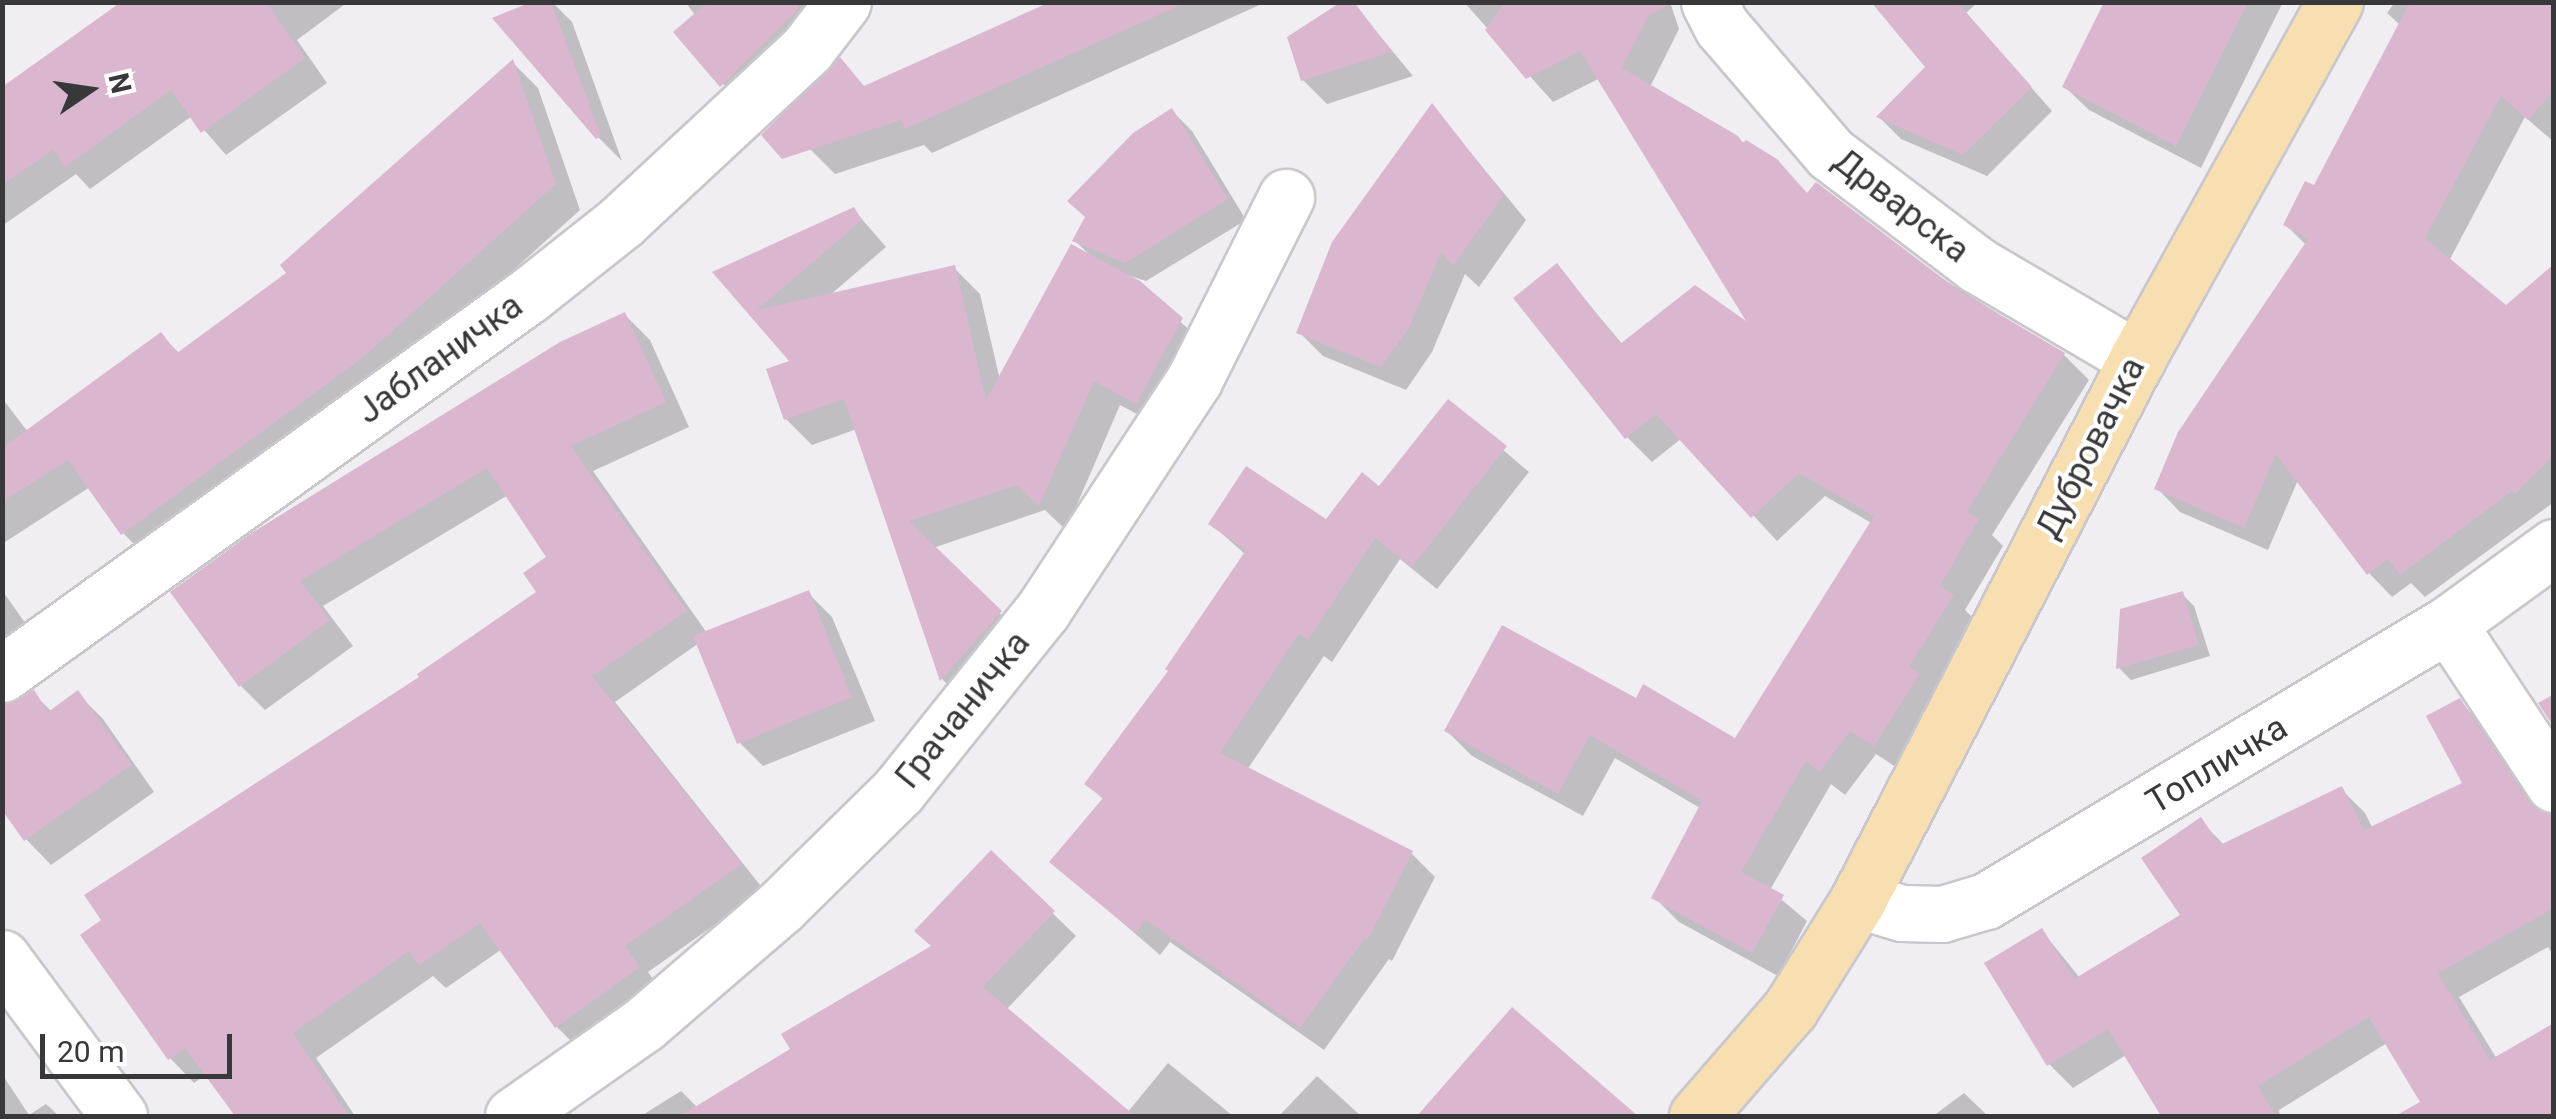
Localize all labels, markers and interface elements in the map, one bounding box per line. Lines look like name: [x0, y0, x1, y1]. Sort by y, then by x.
north arrow: [40, 40, 140, 140]
text: N: [101, 70, 138, 96]
street label: Дрварска: [1825, 140, 1977, 272]
street label: Јабланичка: [349, 285, 531, 433]
street label: Дубровачка: [2027, 350, 2155, 546]
street label: Грачаничка: [887, 623, 1039, 797]
street label: Топличка: [2139, 707, 2295, 823]
scale bar: [45, 1014, 238, 1076]
text: 20 m: [57, 1034, 124, 1069]

